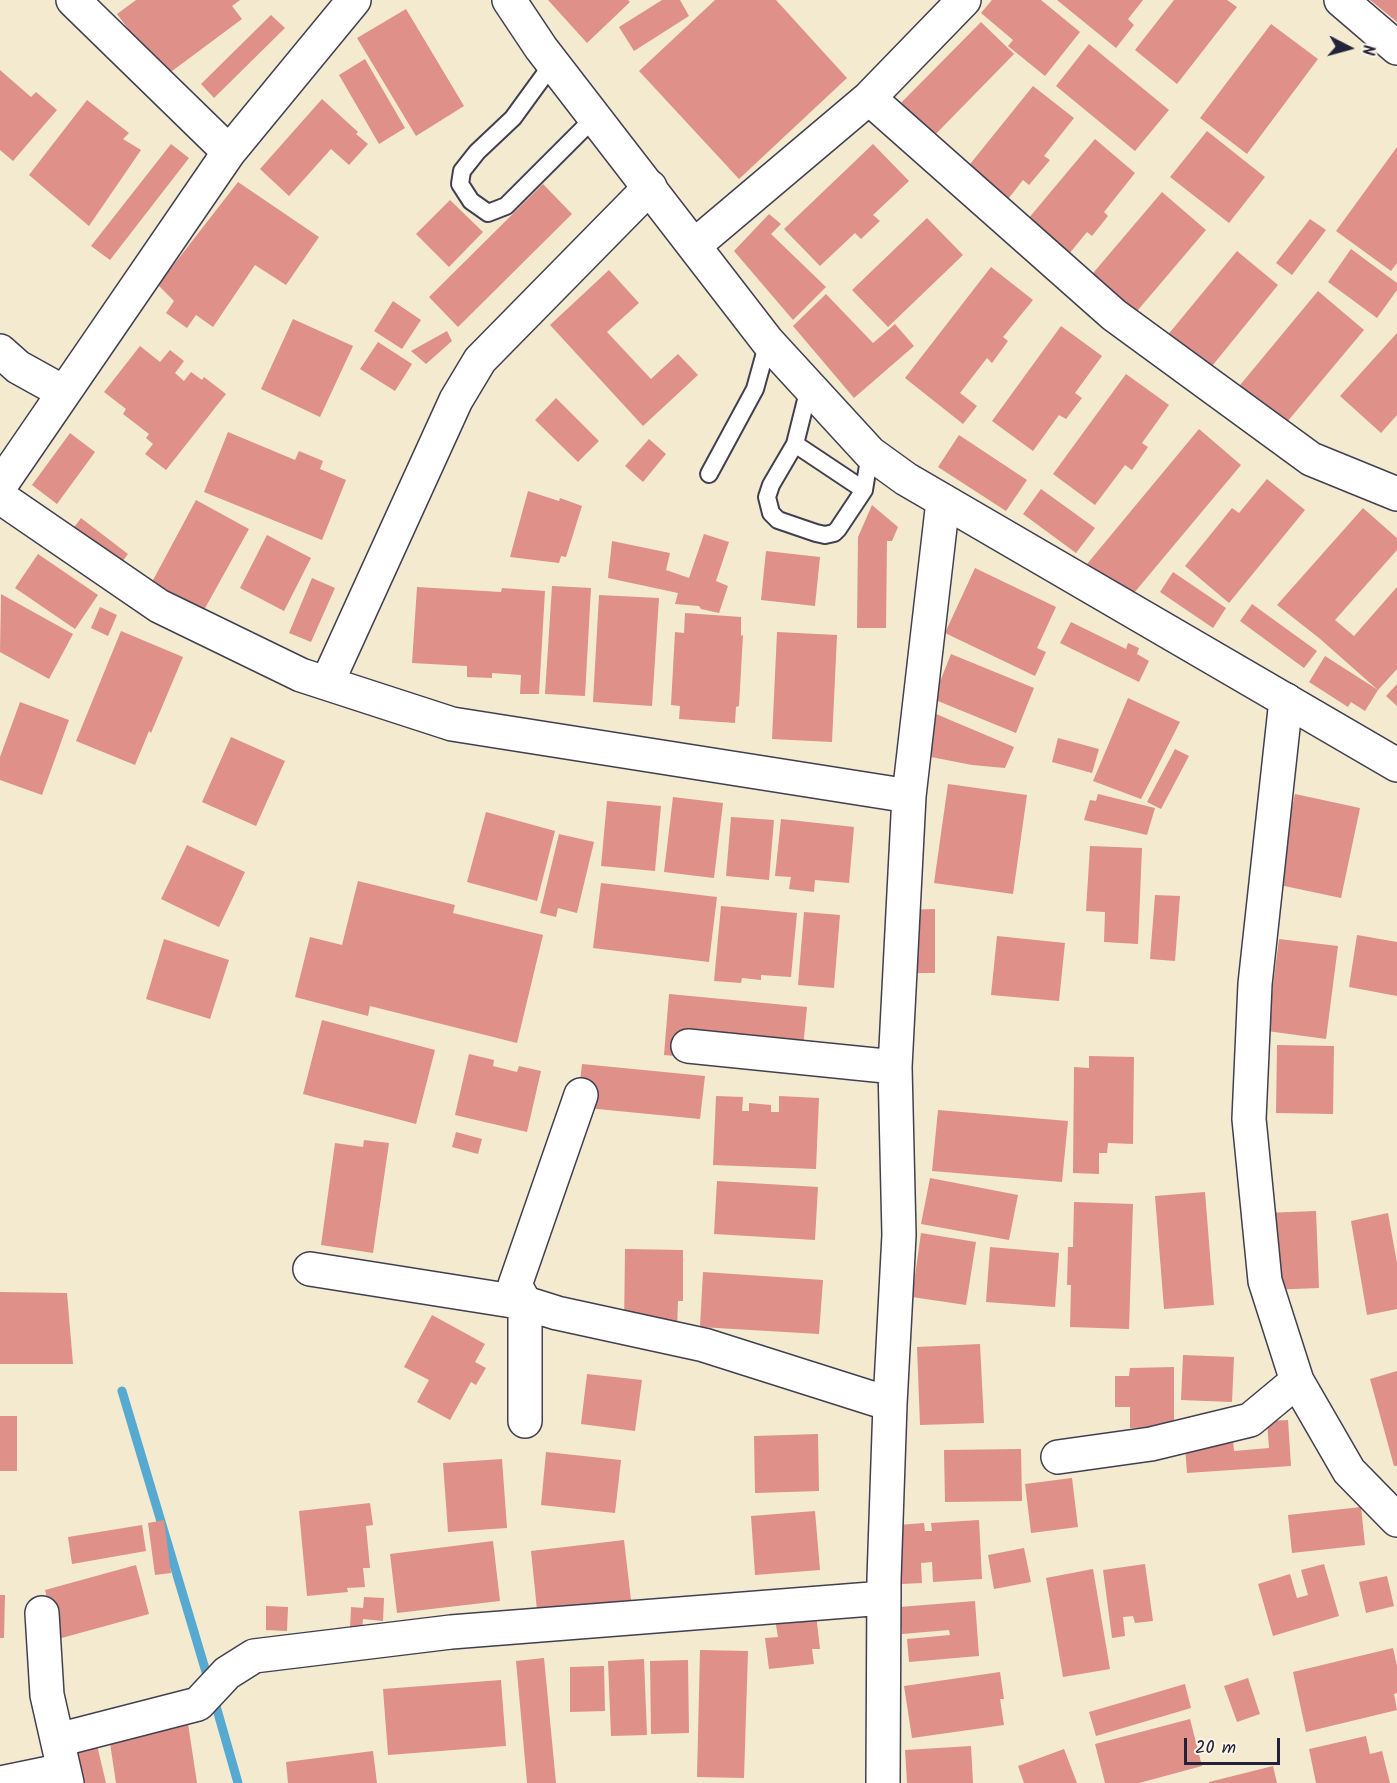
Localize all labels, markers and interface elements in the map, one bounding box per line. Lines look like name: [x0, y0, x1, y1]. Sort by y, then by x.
north arrow: [1319, 18, 1379, 78]
text: N: [1354, 44, 1380, 56]
scale bar: [1187, 1726, 1283, 1764]
text: 20 m: [1195, 1734, 1236, 1763]

